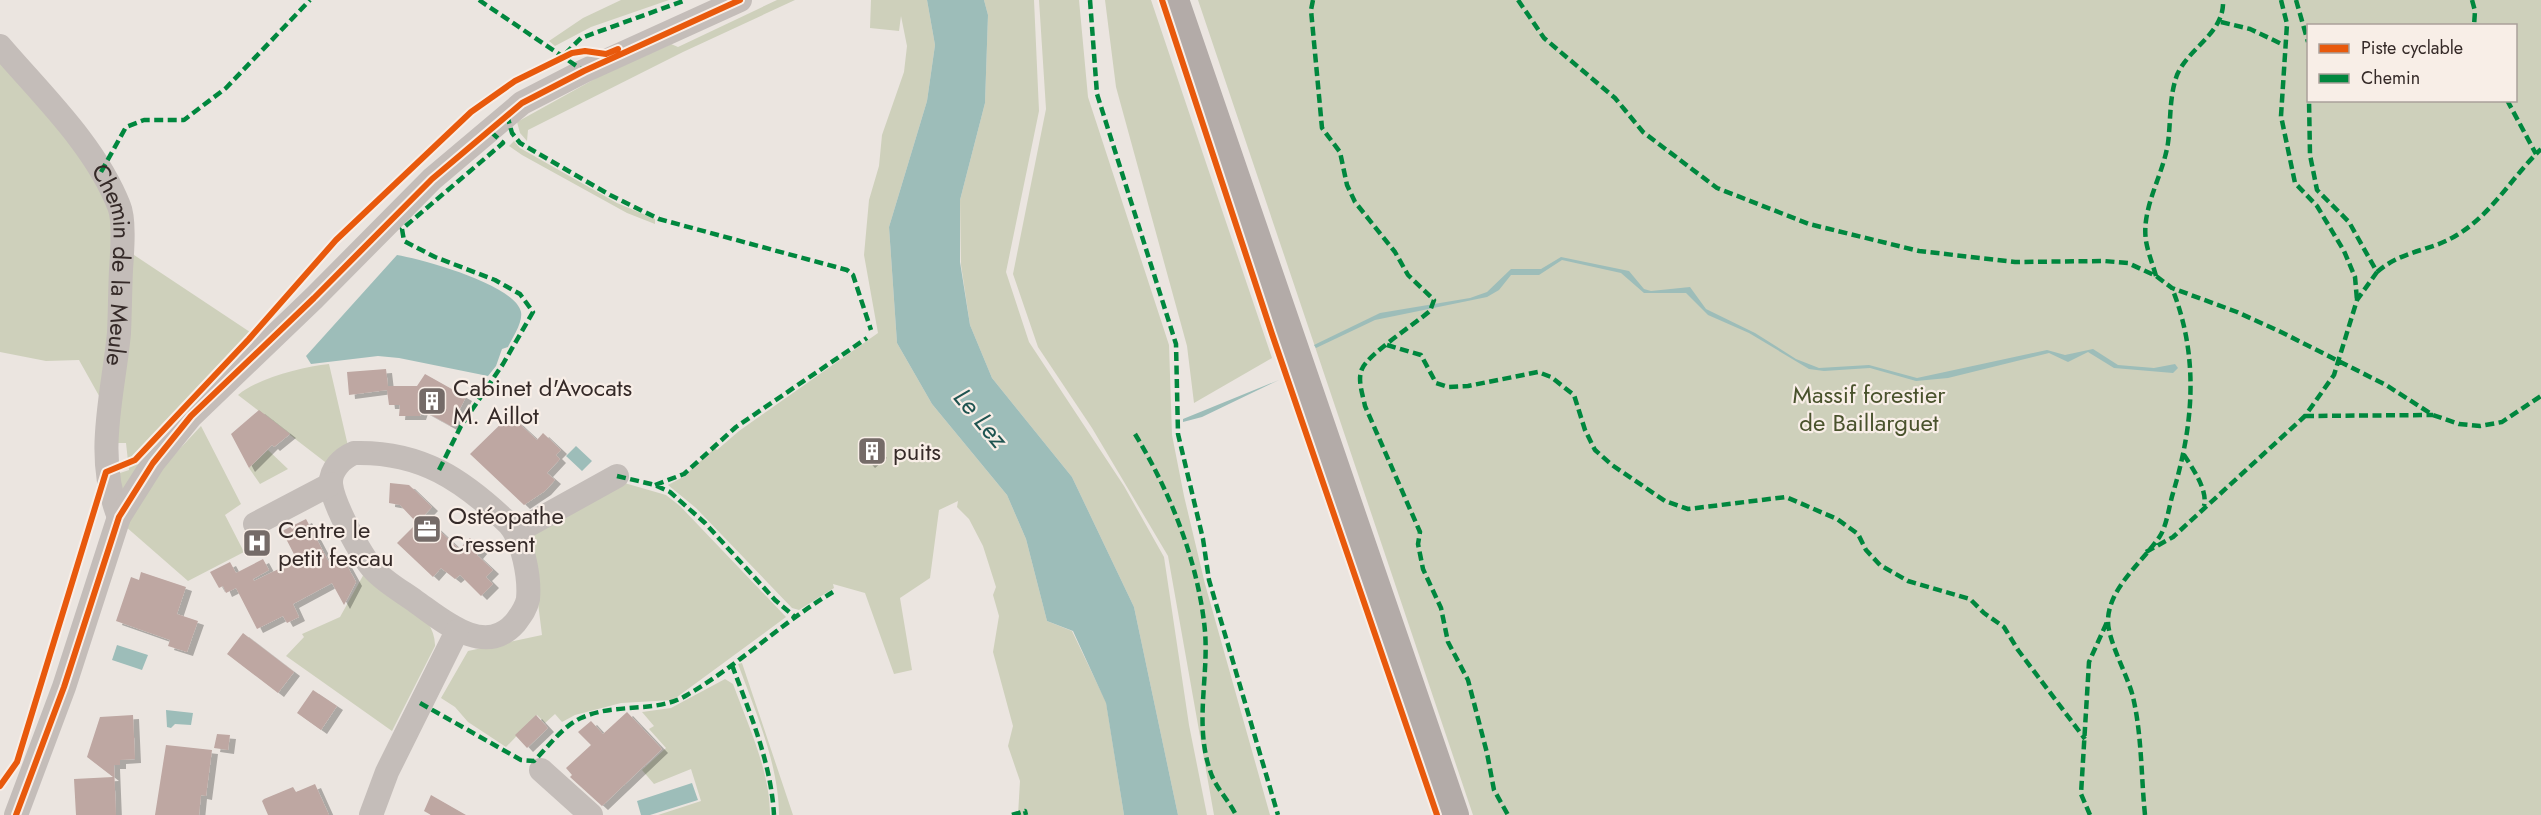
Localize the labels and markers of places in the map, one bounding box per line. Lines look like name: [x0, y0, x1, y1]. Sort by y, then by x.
place label: Cabinet d'Avocats M. Aillot: [453, 370, 632, 433]
building icon: Cabinet d'Avocats M. Aillot: [416, 385, 448, 417]
place label: puits: [893, 434, 941, 469]
building icon: puits: [856, 435, 888, 467]
place label: Ostéopathe Cressent: [448, 498, 564, 561]
place label: Centre le petit fescau: [278, 512, 394, 575]
office icon: Ostéopathe Cressent: [411, 513, 443, 545]
hospital icon: Centre le petit fescau: [241, 527, 273, 559]

